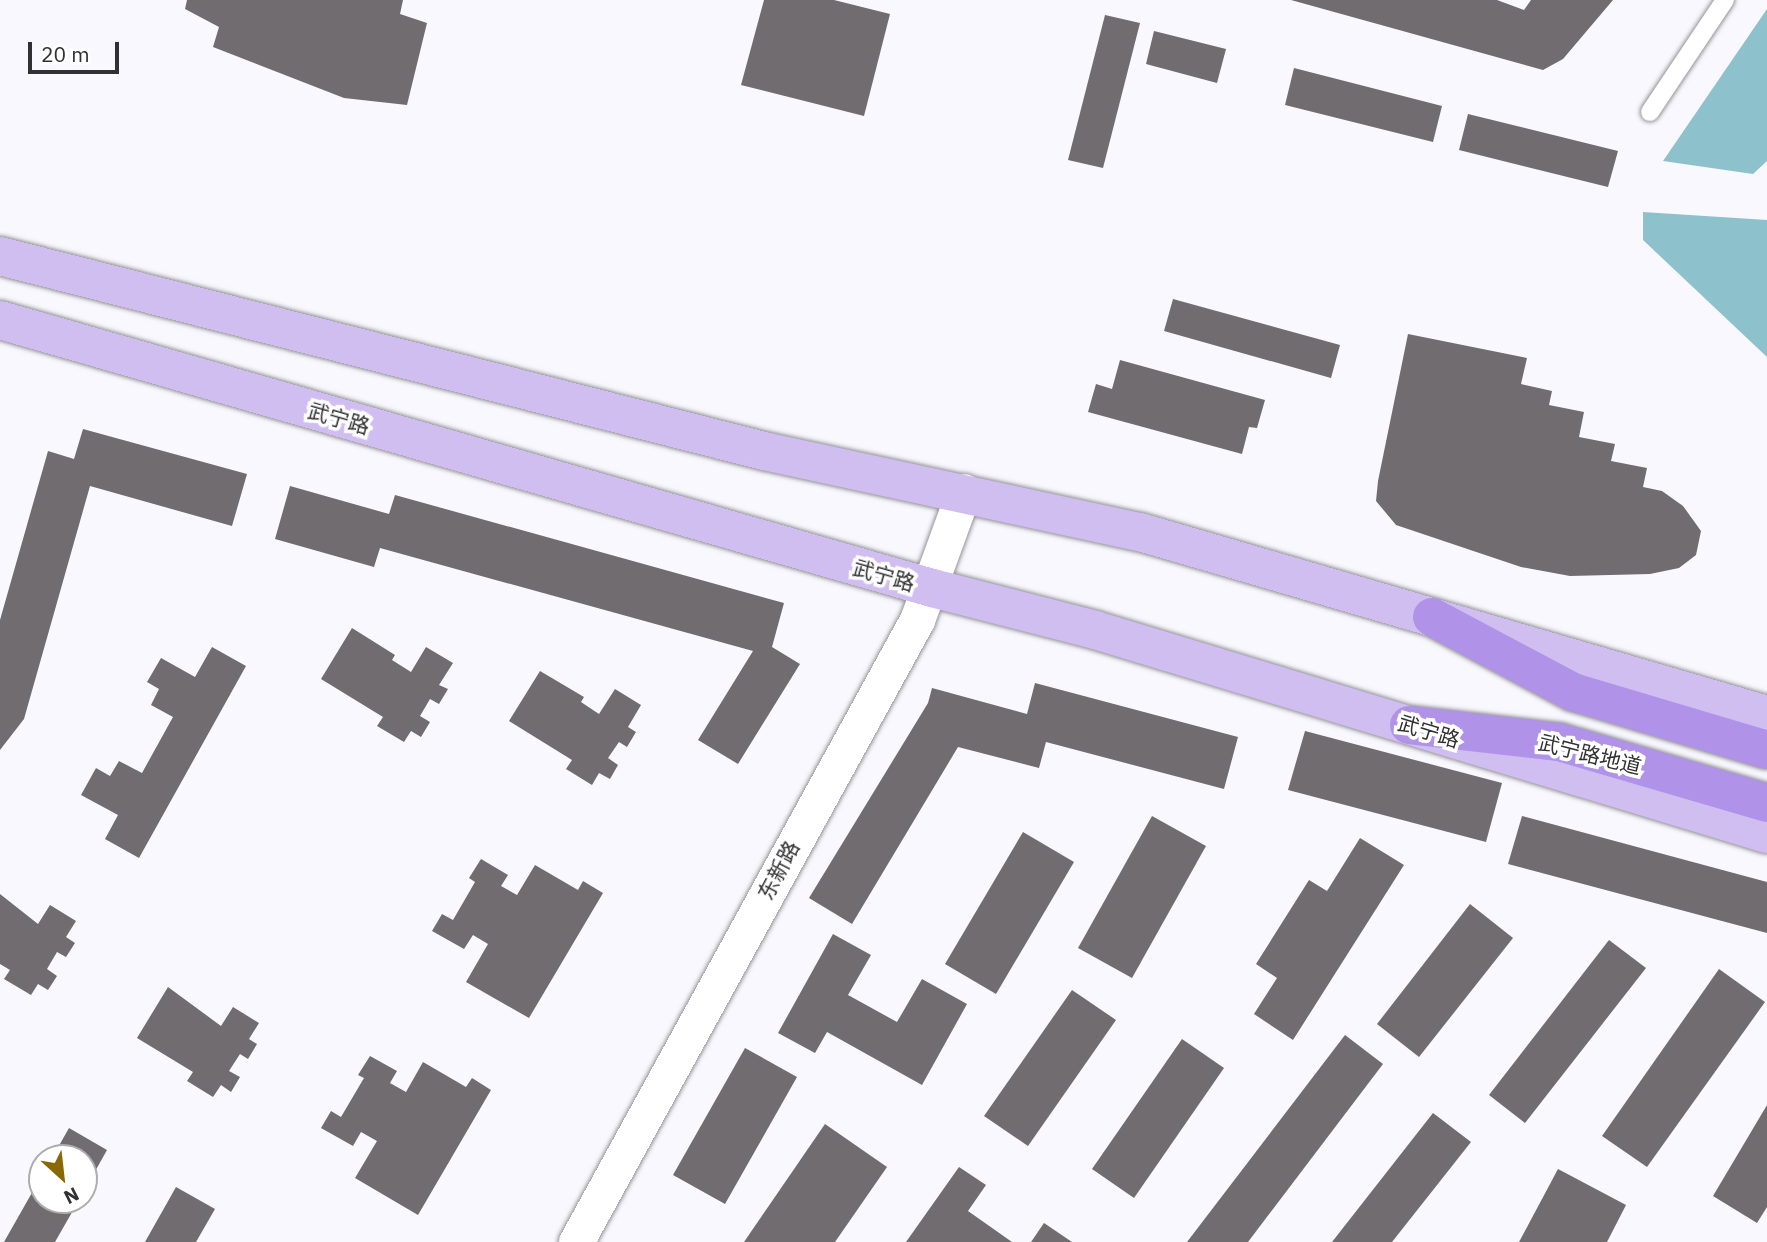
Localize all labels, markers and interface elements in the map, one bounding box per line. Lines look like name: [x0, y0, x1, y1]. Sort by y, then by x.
scale bar: [32, 28, 122, 72]
text: 20 m: [41, 40, 90, 68]
street label: 武宁路: [305, 397, 373, 439]
street label: 武宁路: [850, 554, 918, 596]
street label: 武宁路: [1395, 710, 1463, 752]
street label: 武宁路地道: [1536, 729, 1644, 779]
street label: 东新路: [752, 836, 804, 904]
north arrow: [28, 1144, 98, 1214]
text: N: [60, 1182, 83, 1210]

